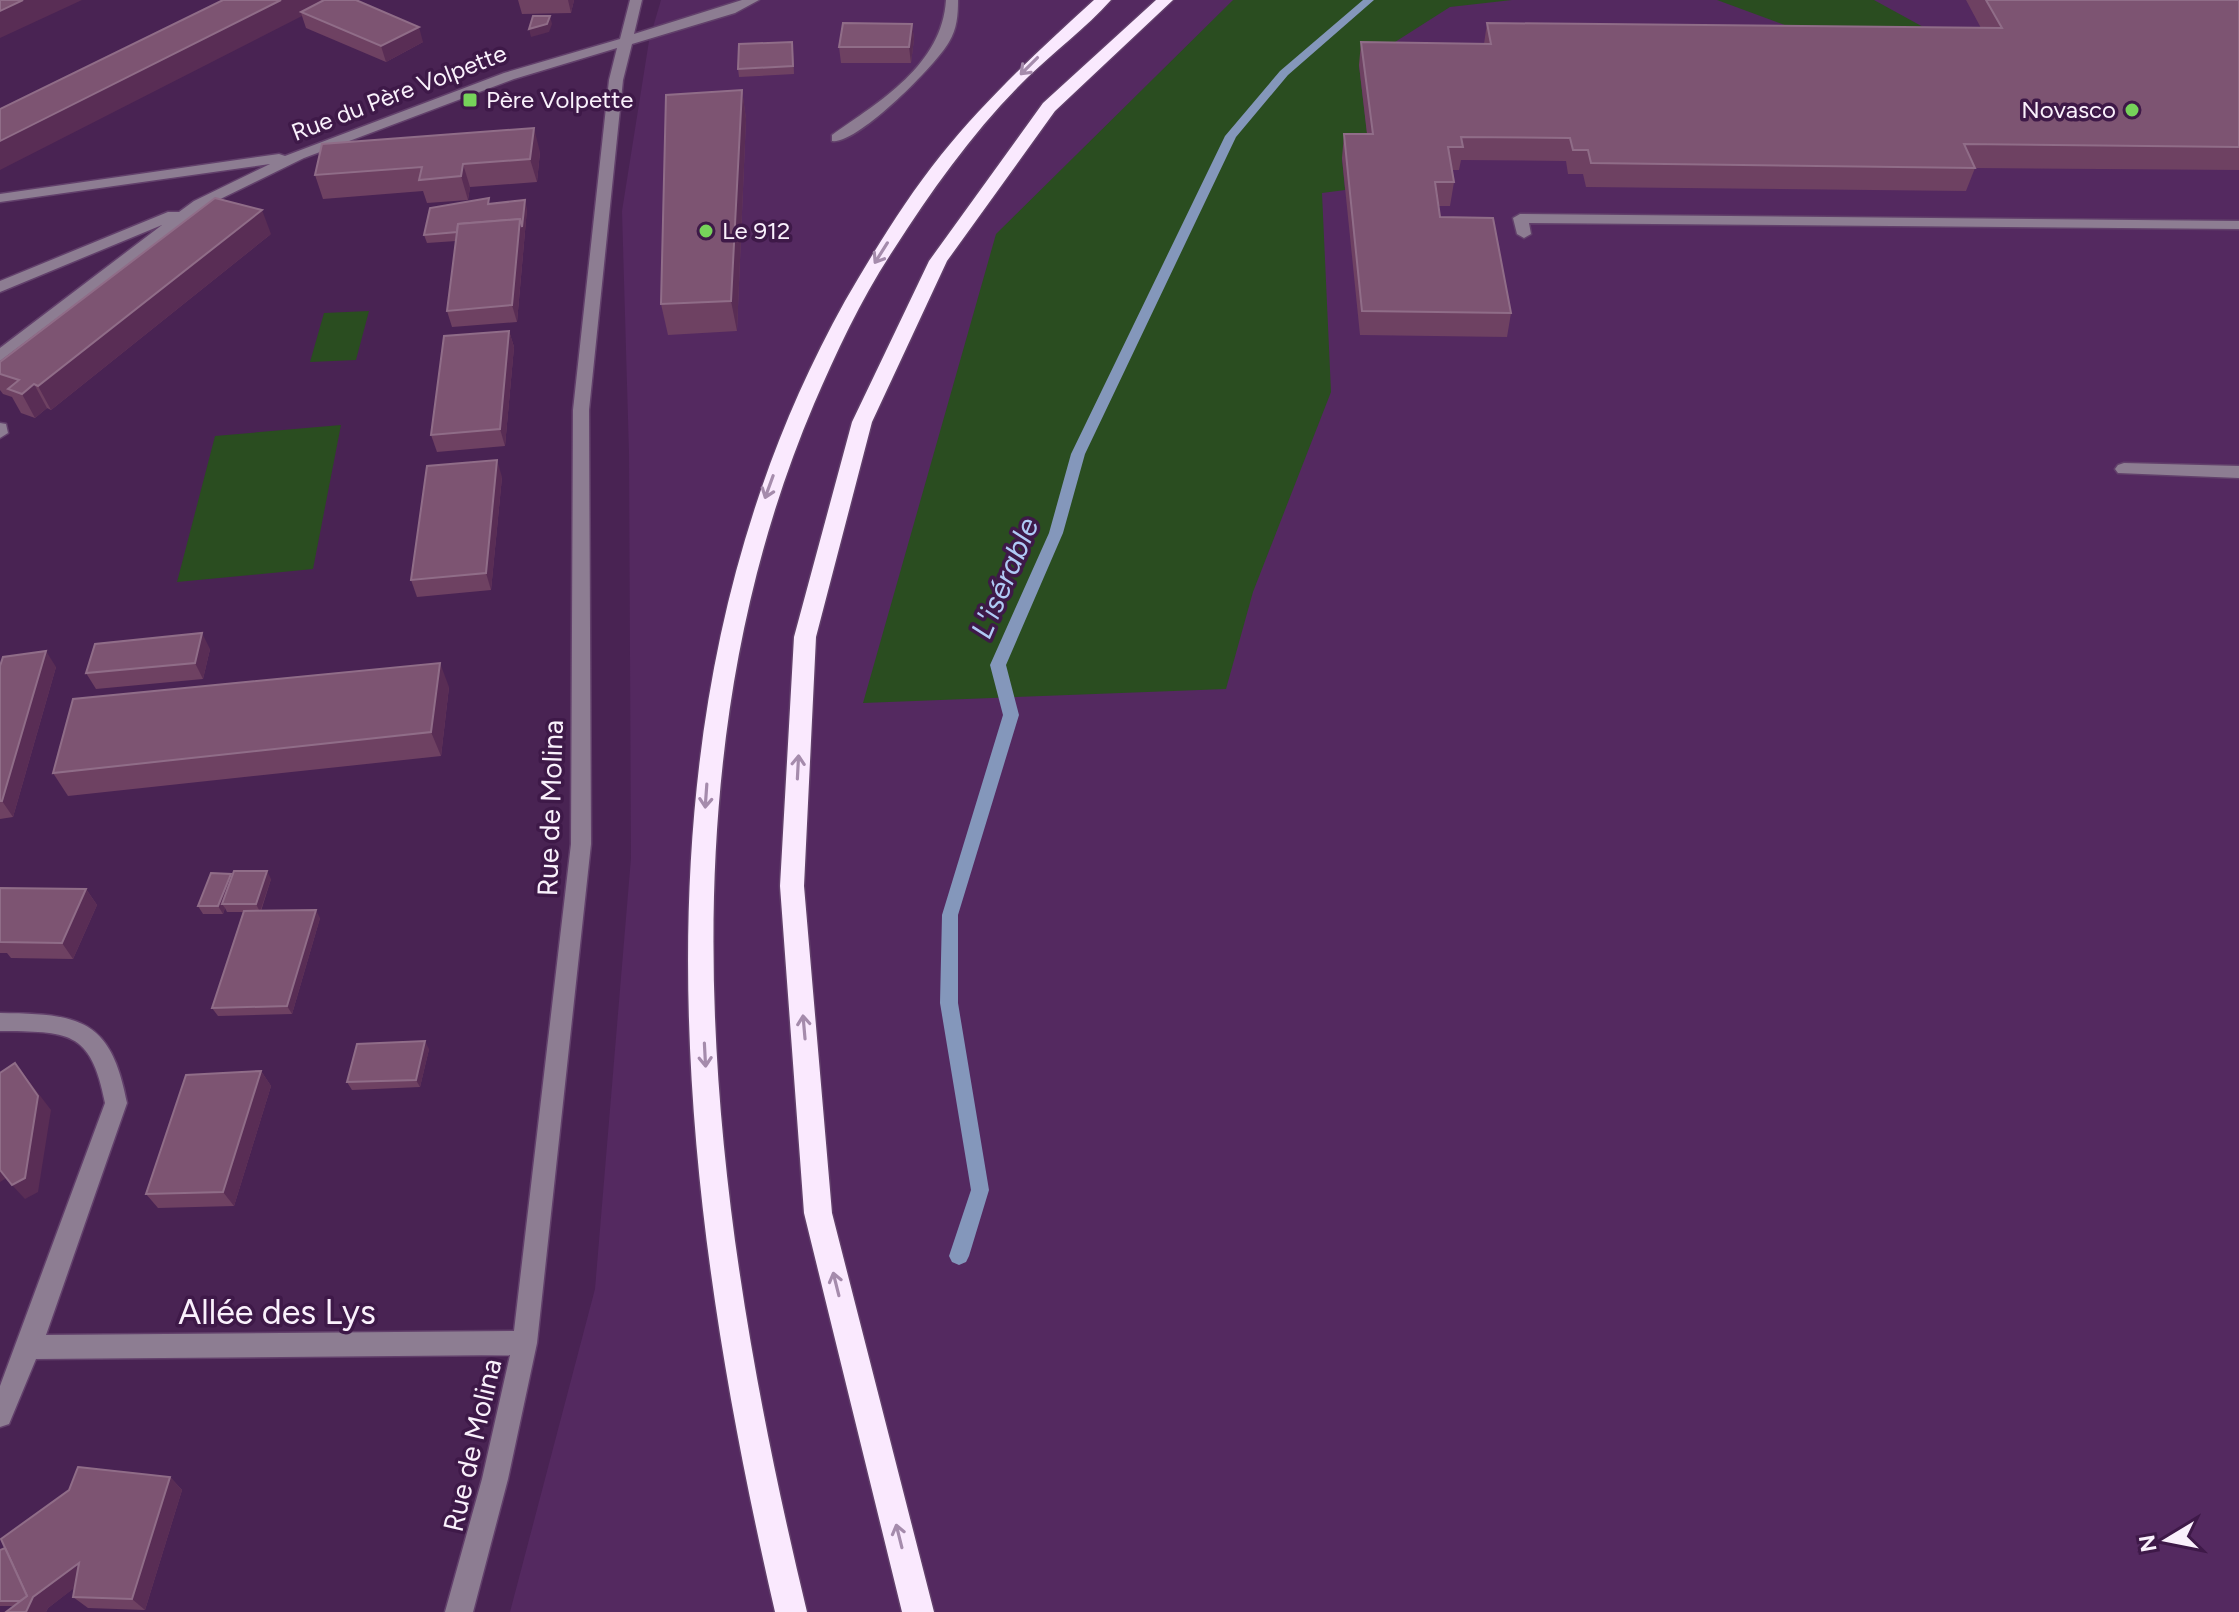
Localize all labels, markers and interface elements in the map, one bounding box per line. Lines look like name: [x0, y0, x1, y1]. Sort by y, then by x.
street label: Rue du Père Volpette: [287, 38, 510, 147]
one-way arrow: [1019, 57, 1039, 76]
place label: Père Volpette: [486, 85, 633, 114]
marker: Père Volpette: [461, 91, 479, 109]
place label: Novasco: [2021, 95, 2116, 124]
marker: Novasco: [2123, 101, 2141, 119]
place label: Le 912: [722, 216, 790, 245]
marker: Le 912: [697, 222, 715, 240]
one-way arrow: [873, 241, 889, 264]
one-way arrow: [761, 474, 776, 499]
water label: L'isérable: [963, 512, 1047, 644]
street label: Rue de Molina: [530, 719, 570, 897]
one-way arrow: [791, 754, 806, 781]
one-way arrow: [698, 782, 713, 809]
one-way arrow: [796, 1014, 811, 1041]
one-way arrow: [697, 1041, 712, 1068]
one-way arrow: [828, 1272, 843, 1297]
street label: Allée des Lys: [178, 1292, 376, 1333]
street label: Rue de Molina: [436, 1355, 508, 1535]
north arrow: [2127, 1500, 2207, 1580]
one-way arrow: [891, 1524, 906, 1550]
text: N: [2133, 1533, 2163, 1554]

